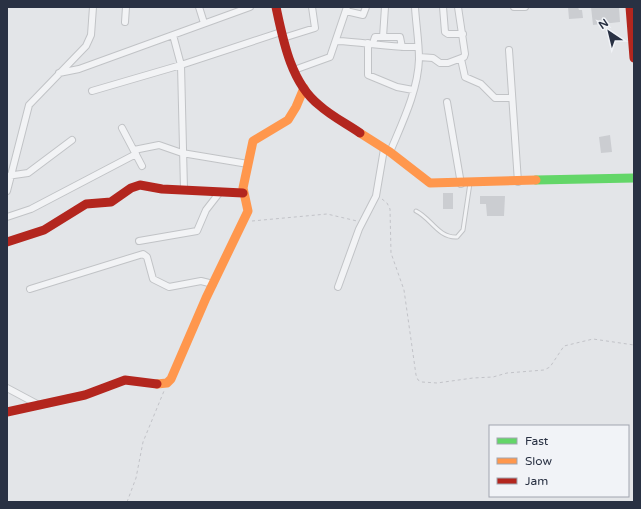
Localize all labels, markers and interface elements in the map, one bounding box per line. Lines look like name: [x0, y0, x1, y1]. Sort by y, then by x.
north arrow: [589, 12, 629, 52]
text: N: [596, 16, 611, 32]
legend: [489, 425, 629, 497]
text: Fast: [525, 434, 549, 448]
text: Slow: [525, 454, 552, 468]
text: Jam: [525, 474, 548, 488]

